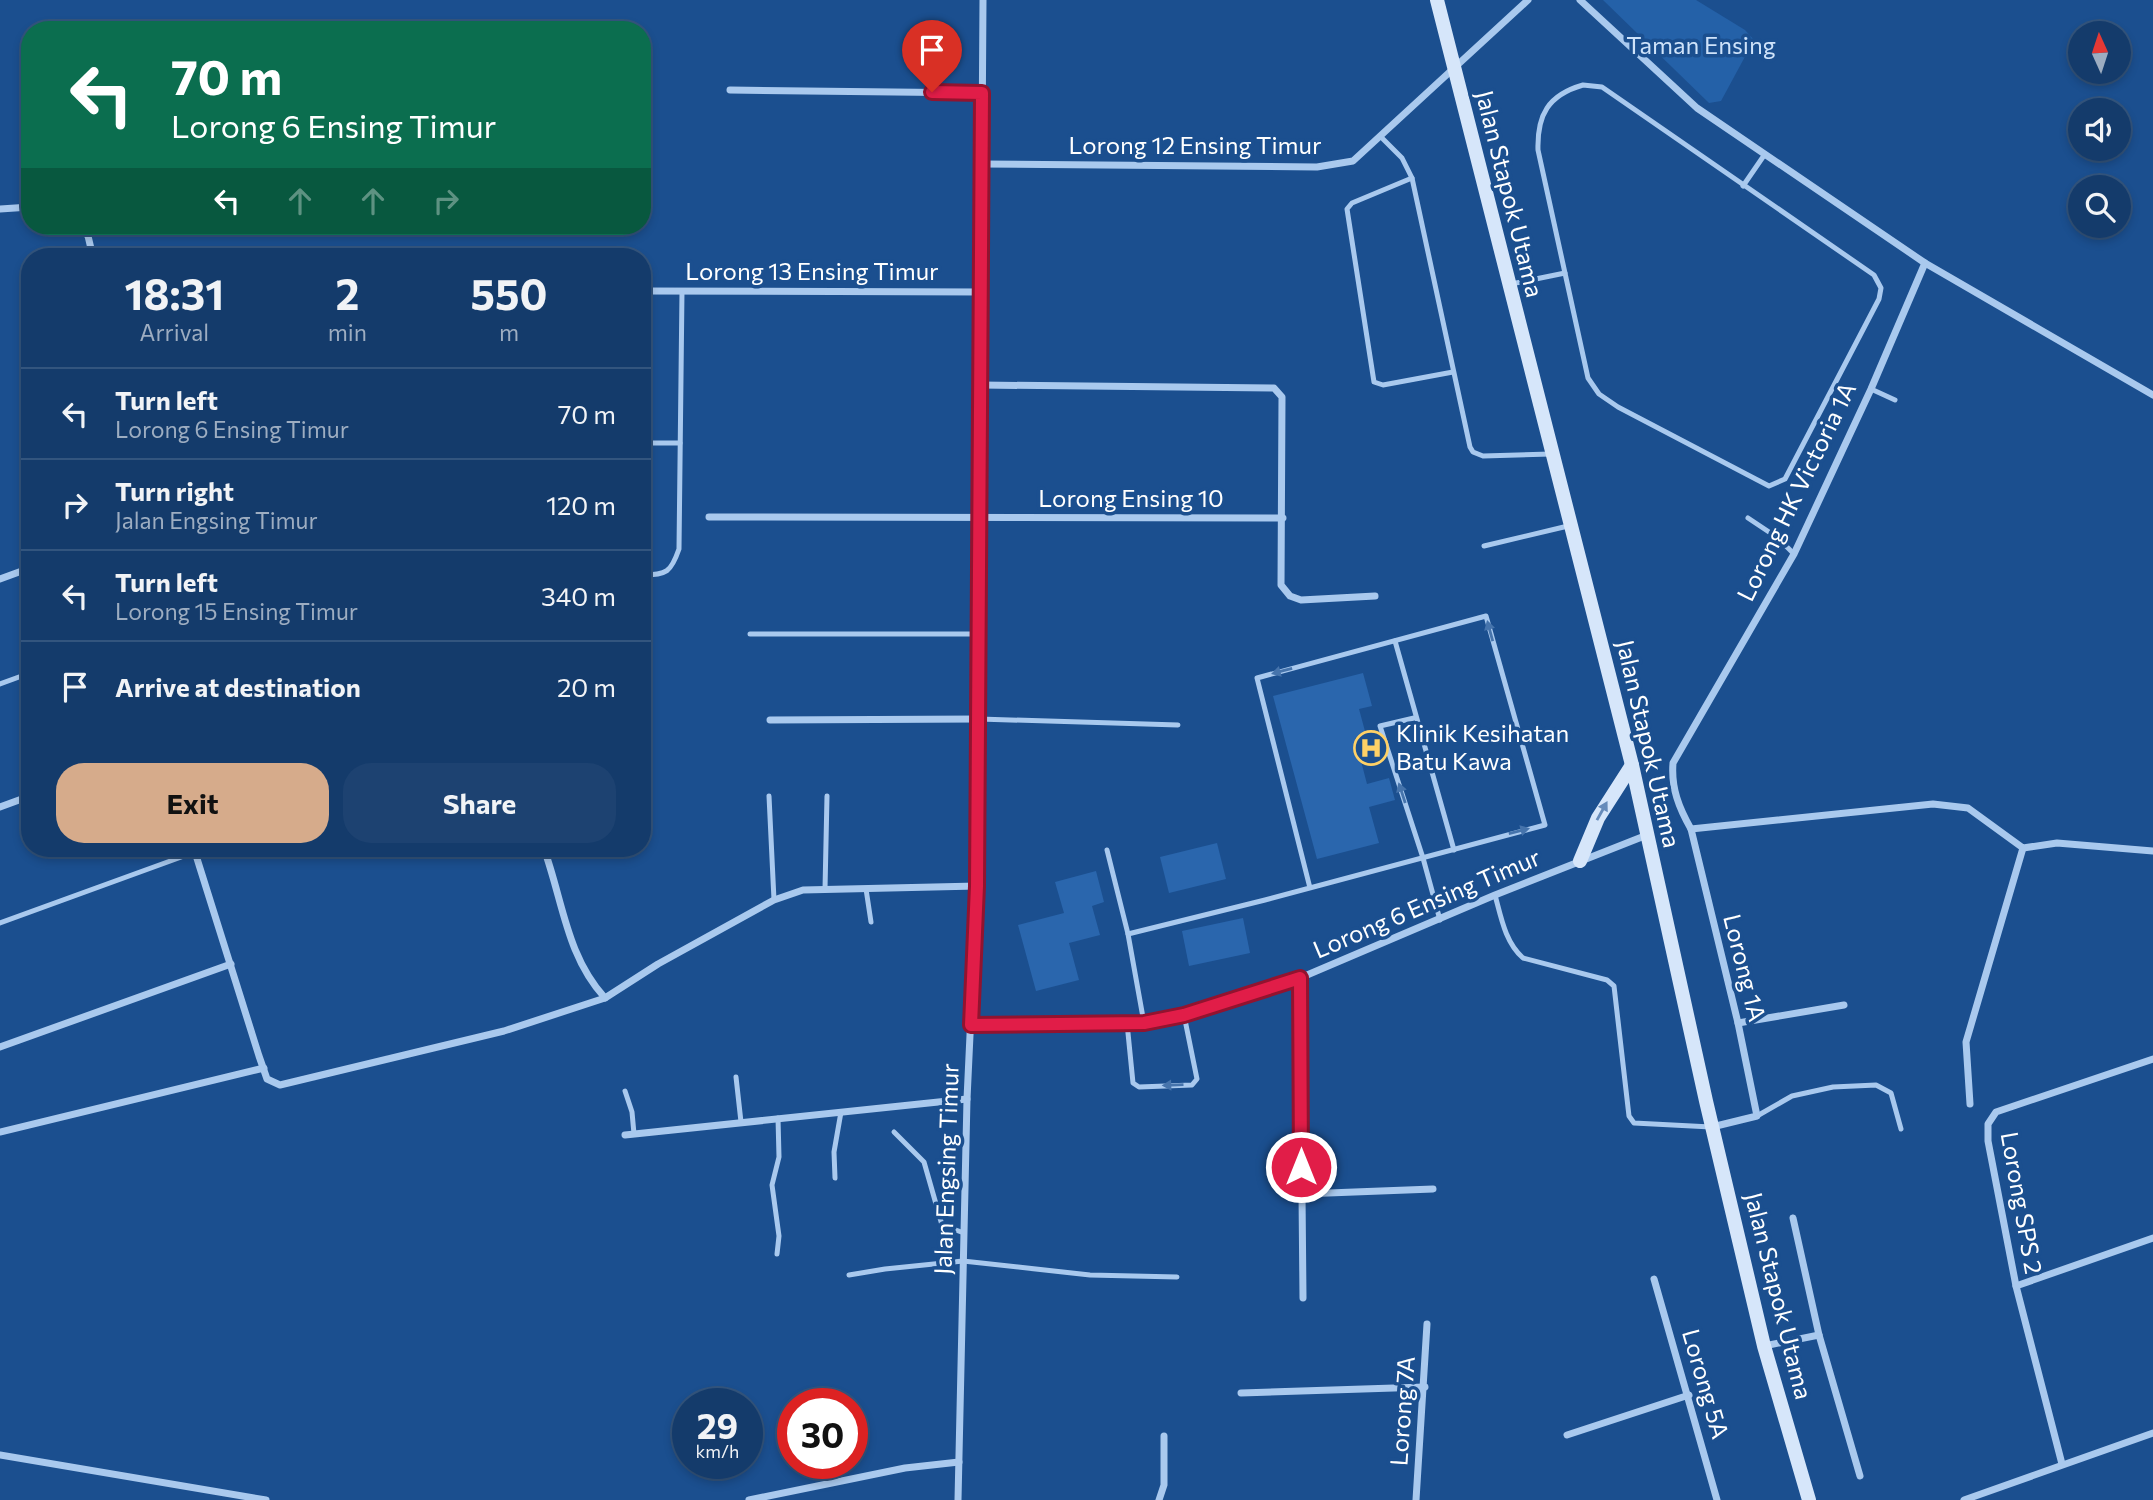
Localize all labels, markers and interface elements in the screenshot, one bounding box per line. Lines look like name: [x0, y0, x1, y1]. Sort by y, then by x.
pin: [902, 20, 962, 92]
north arrow: [2068, 21, 2132, 84]
map controls: [2068, 21, 2131, 238]
park label: Taman Ensing: [1626, 30, 1776, 59]
icon: arrive: [913, 31, 951, 69]
text: 70 m: [171, 45, 282, 105]
icon: left: [56, 49, 147, 140]
street label: Jalan Stapok Utama: [1471, 87, 1550, 300]
button: sound: [2068, 98, 2131, 161]
text: Lorong 6 Ensing Timur: [171, 105, 496, 145]
street label: Lorong 12 Ensing Timur: [1068, 130, 1322, 159]
button: search: [2068, 175, 2131, 238]
icon: left: [208, 182, 246, 220]
icon: ahead: [281, 182, 319, 220]
icon: ahead: [354, 182, 392, 220]
icon: right: [427, 182, 465, 220]
street label: Lorong 13 Ensing Timur: [685, 256, 939, 285]
text: 18:31: [125, 267, 224, 319]
text: 2: [335, 267, 359, 319]
text: 550: [471, 267, 547, 319]
text: Arrival: [140, 318, 209, 346]
text: min: [328, 318, 367, 346]
text: m: [499, 318, 519, 346]
street label: Lorong HK Victoria 1A: [1730, 377, 1861, 606]
text: Turn left: [115, 384, 218, 415]
icon: left: [56, 395, 94, 433]
text: 70 m: [558, 398, 616, 429]
text: Lorong 6 Ensing Timur: [115, 415, 349, 443]
text: Turn right: [115, 475, 234, 506]
street label: Lorong Ensing 10: [1038, 483, 1224, 512]
icon: right: [56, 486, 94, 524]
text: 120 m: [546, 489, 616, 520]
text: Jalan Engsing Timur: [115, 506, 318, 534]
text: Turn left: [115, 566, 218, 597]
icon: left: [56, 577, 94, 615]
text: 340 m: [541, 580, 616, 611]
text: Lorong 15 Ensing Timur: [115, 597, 358, 625]
one-way arrow: [1484, 620, 1495, 642]
street label: Jalan Stapok Utama: [1611, 637, 1687, 850]
one-way arrow: [1271, 667, 1292, 677]
icon: arrive: [56, 668, 94, 706]
text: Arrive at destination: [115, 671, 361, 702]
text: 20 m: [557, 671, 616, 702]
place label: Klinik Kesihatan Batu Kawa: [1396, 718, 1569, 775]
hospital icon: Klinik Kesihatan Batu Kawa: [1352, 729, 1390, 767]
button: Exit: [56, 763, 329, 843]
button: Share: [343, 763, 616, 843]
one-way arrow: [1396, 782, 1407, 803]
one-way arrow: [1596, 801, 1608, 821]
one-way arrow: [1508, 825, 1530, 836]
street label: Lorong 6 Ensing Timur: [1308, 841, 1545, 964]
street label: Lorong 1A: [1718, 911, 1773, 1024]
street label: Jalan Engsing Timur: [927, 1062, 964, 1275]
one-way arrow: [1161, 1080, 1183, 1091]
street label: Lorong SPS 2: [1996, 1129, 2049, 1276]
position arrow: [1264, 1130, 1338, 1204]
street label: Jalan Stapok Utama: [1740, 1189, 1819, 1402]
street label: Lorong 5A: [1677, 1325, 1736, 1442]
street label: Lorong 7A: [1383, 1355, 1420, 1467]
speed limit sign: 30: [777, 1388, 868, 1479]
text: 29: [697, 1403, 738, 1446]
text: km/h: [696, 1440, 739, 1462]

